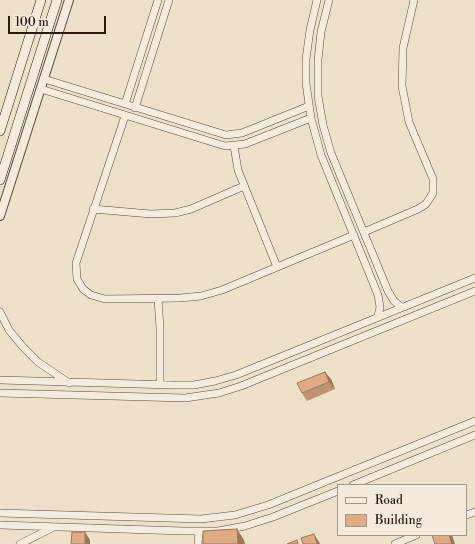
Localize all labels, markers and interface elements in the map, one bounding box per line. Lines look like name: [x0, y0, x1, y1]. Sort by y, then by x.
scale bar: [10, 8, 108, 34]
text: 100 m: [15, 15, 49, 30]
legend: [337, 484, 467, 536]
text: Road: [375, 493, 403, 508]
text: Building: [375, 513, 422, 528]

